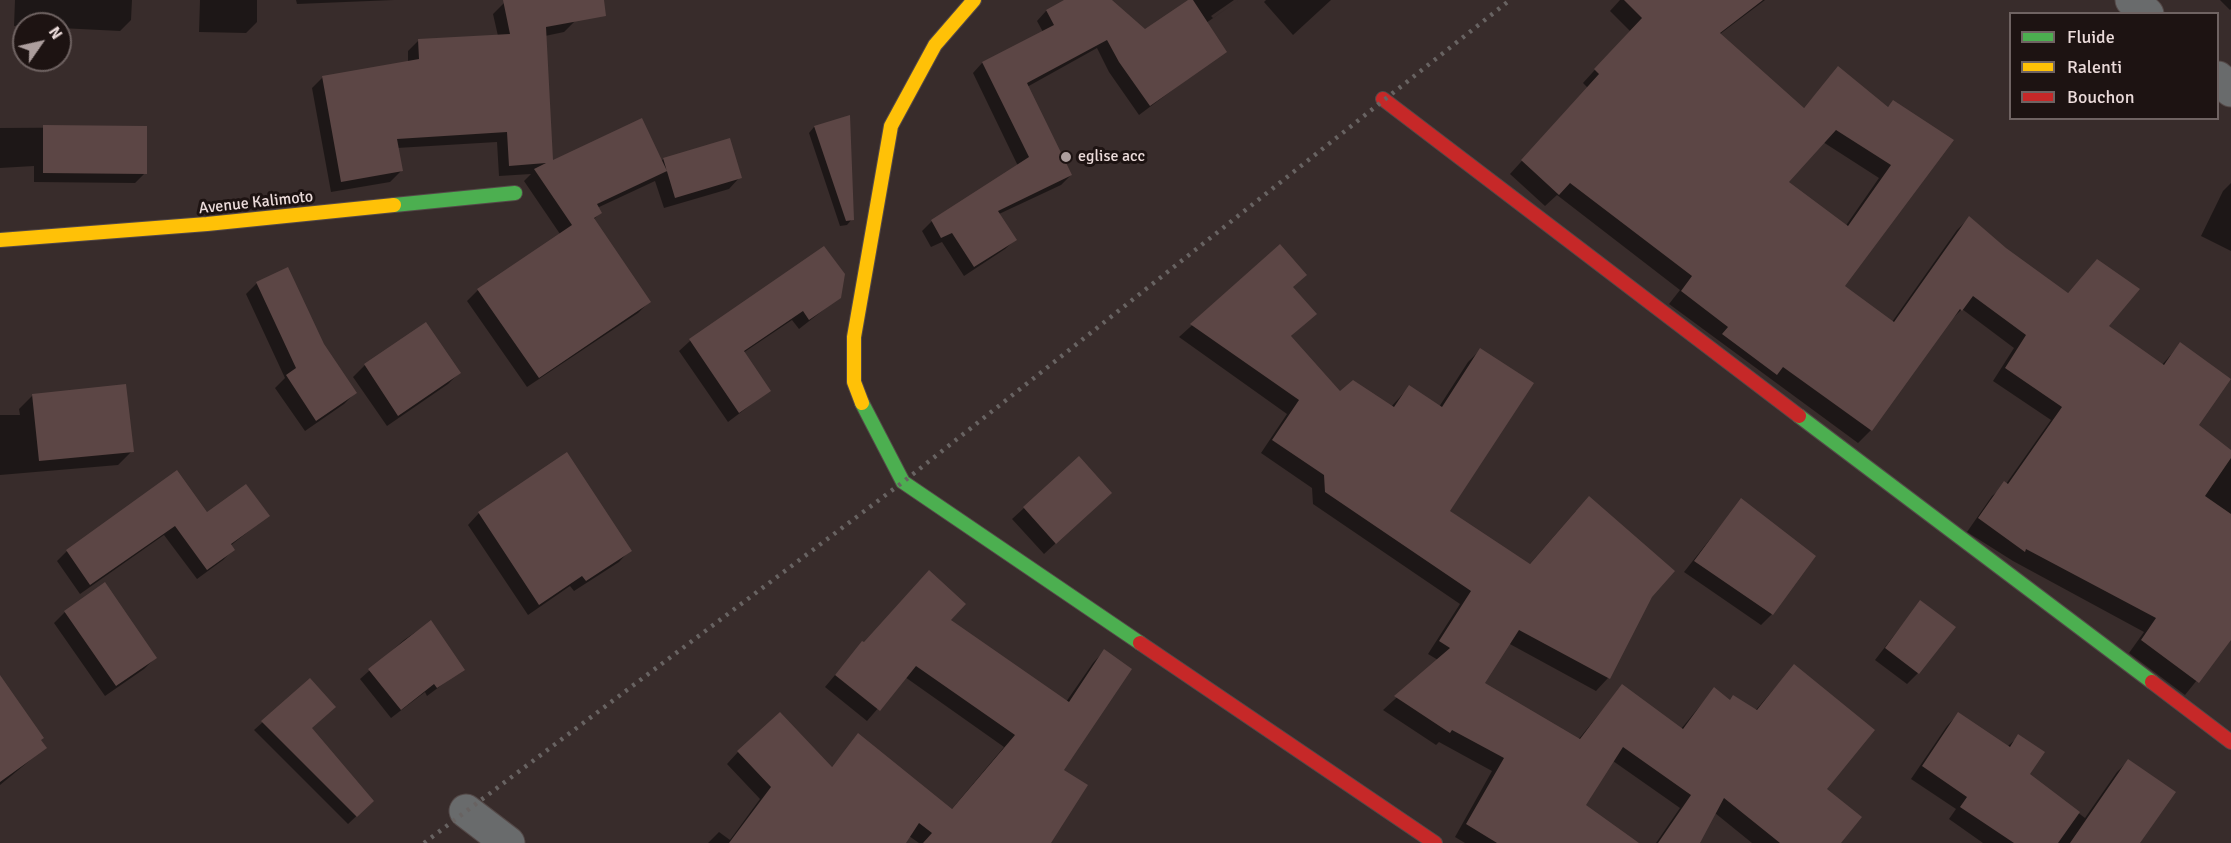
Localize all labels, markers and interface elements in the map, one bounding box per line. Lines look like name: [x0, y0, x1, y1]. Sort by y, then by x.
north arrow: [12, 12, 72, 72]
legend: [2009, 12, 2219, 120]
text: N: [44, 23, 67, 43]
text: Fluide: [2067, 26, 2115, 48]
text: Ralenti: [2067, 56, 2122, 78]
text: Bouchon: [2067, 86, 2135, 108]
place label: eglise acc: [1078, 147, 1145, 167]
marker: eglise acc: [1059, 150, 1073, 164]
street label: Avenue Kalimoto: [198, 187, 314, 219]

